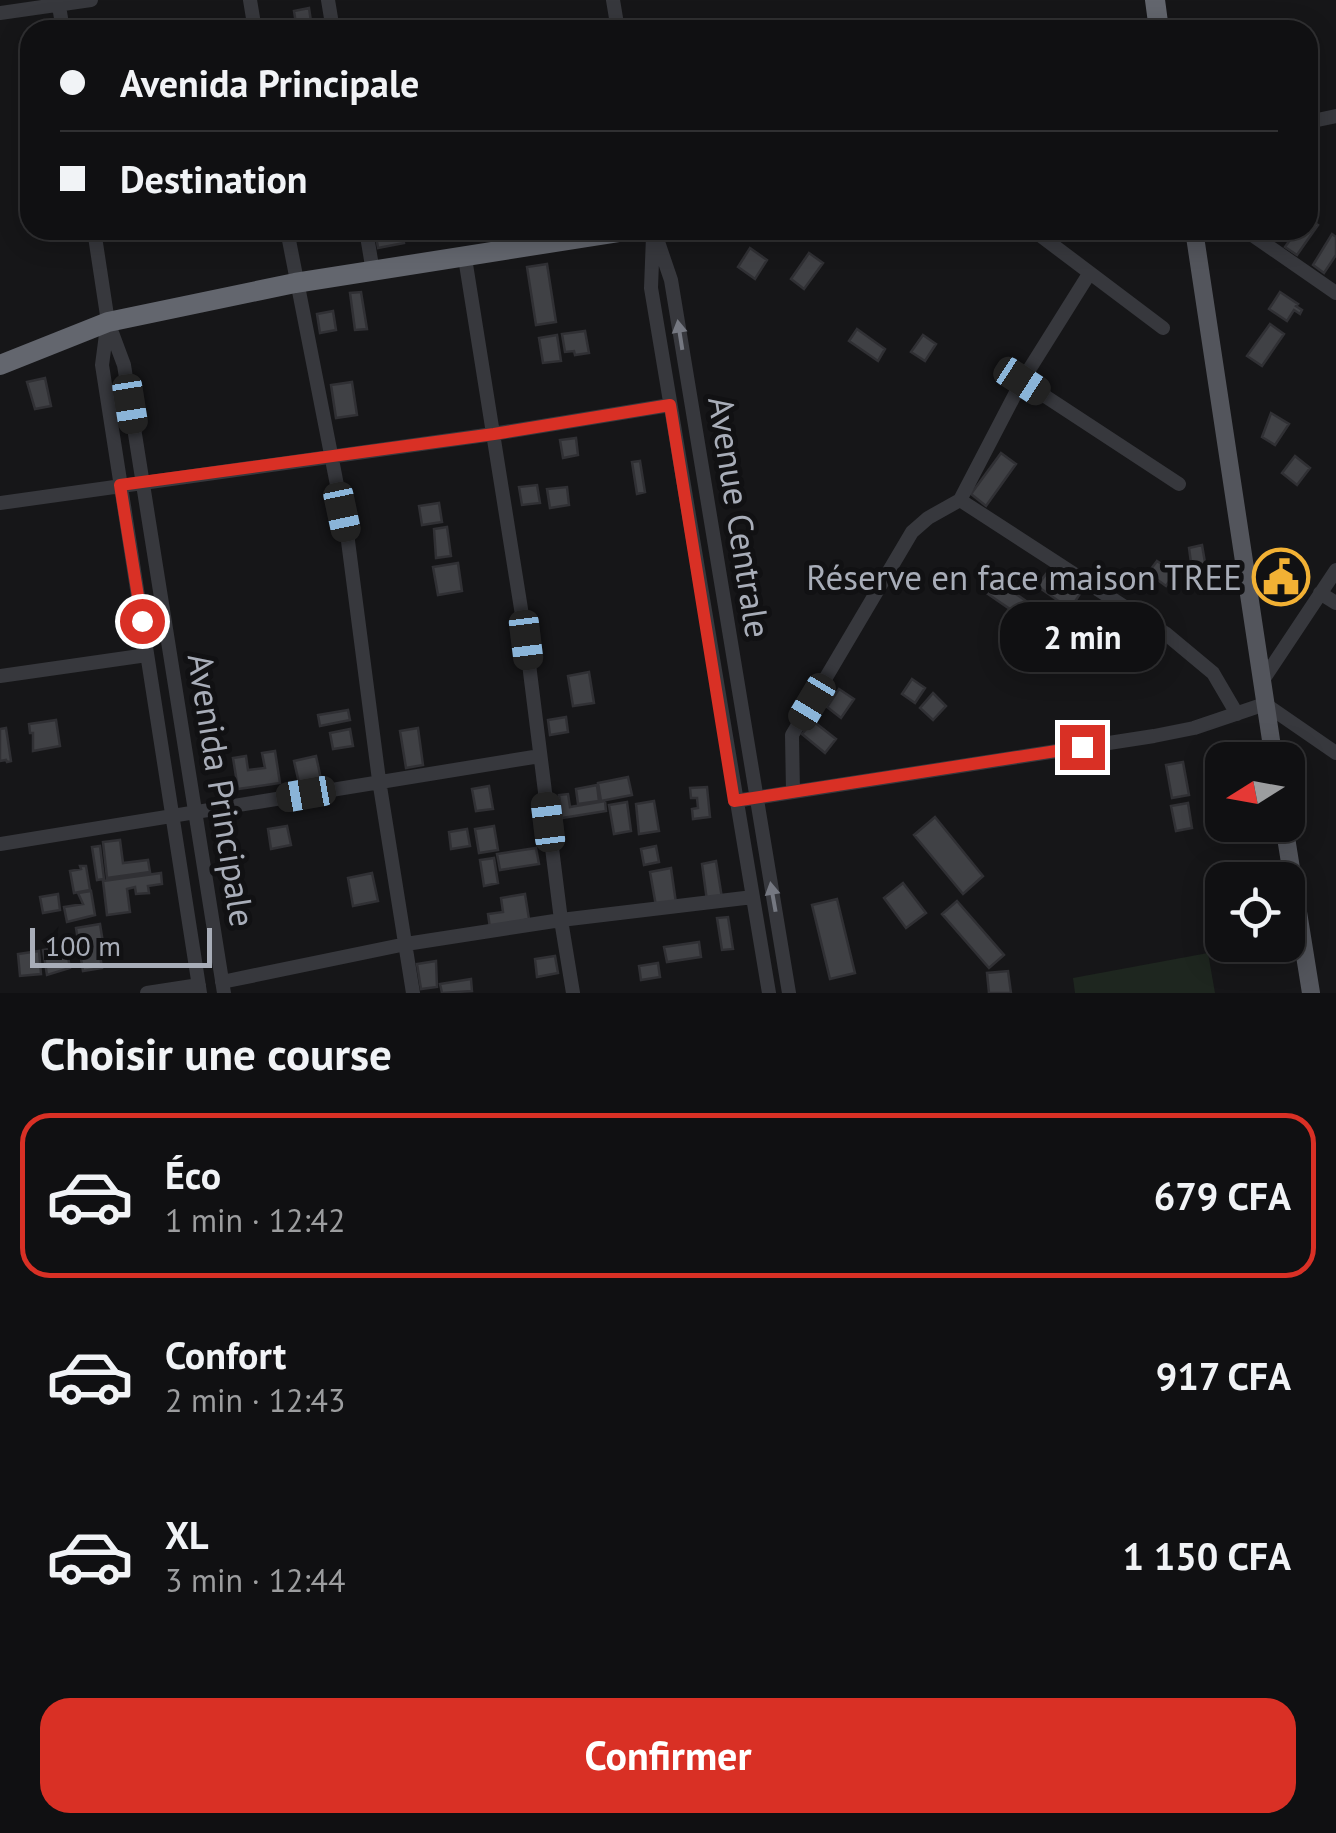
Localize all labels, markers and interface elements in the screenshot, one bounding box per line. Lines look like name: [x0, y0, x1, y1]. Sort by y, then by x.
text: Avenida Principale: [120, 58, 419, 107]
text: Destination: [120, 154, 308, 203]
one-way arrow: [672, 318, 687, 350]
car: [989, 352, 1055, 410]
car: [110, 372, 150, 436]
street label: Avenue Centrale: [698, 393, 782, 641]
car: [321, 480, 363, 544]
public building icon: Réserve en face maison TREE: [1251, 547, 1311, 607]
place label: Réserve en face maison TREE: [806, 554, 1242, 600]
route start: [120, 599, 165, 644]
callout: 2 min: [1000, 602, 1164, 672]
car: [507, 608, 545, 672]
text: 2 min: [1043, 616, 1122, 658]
street label: Avenida Principale: [178, 650, 266, 930]
car: [784, 669, 840, 735]
route end: [1060, 725, 1105, 770]
north arrow: [1205, 742, 1305, 842]
map controls: [1205, 742, 1305, 962]
car: [274, 774, 338, 814]
car: [529, 790, 567, 854]
button: locate: [1205, 862, 1305, 962]
one-way arrow: [765, 881, 780, 912]
scale bar: [30, 923, 212, 968]
text: 100 m: [45, 927, 121, 964]
text: Choisir une course: [40, 1024, 392, 1082]
text: Éco: [165, 1150, 221, 1199]
icon: car: [45, 1151, 135, 1241]
text: 679 CFA: [1154, 1171, 1291, 1220]
text: 1 min · 12:42: [165, 1199, 345, 1241]
text: Confort: [165, 1330, 286, 1379]
icon: car: [45, 1331, 135, 1421]
text: 917 CFA: [1156, 1351, 1291, 1400]
text: 2 min · 12:43: [165, 1379, 345, 1421]
text: XL: [165, 1510, 209, 1559]
icon: car: [45, 1511, 135, 1601]
text: 1 150 CFA: [1123, 1531, 1291, 1580]
text: 3 min · 12:44: [165, 1559, 345, 1601]
button: Confirmer: [40, 1698, 1296, 1813]

